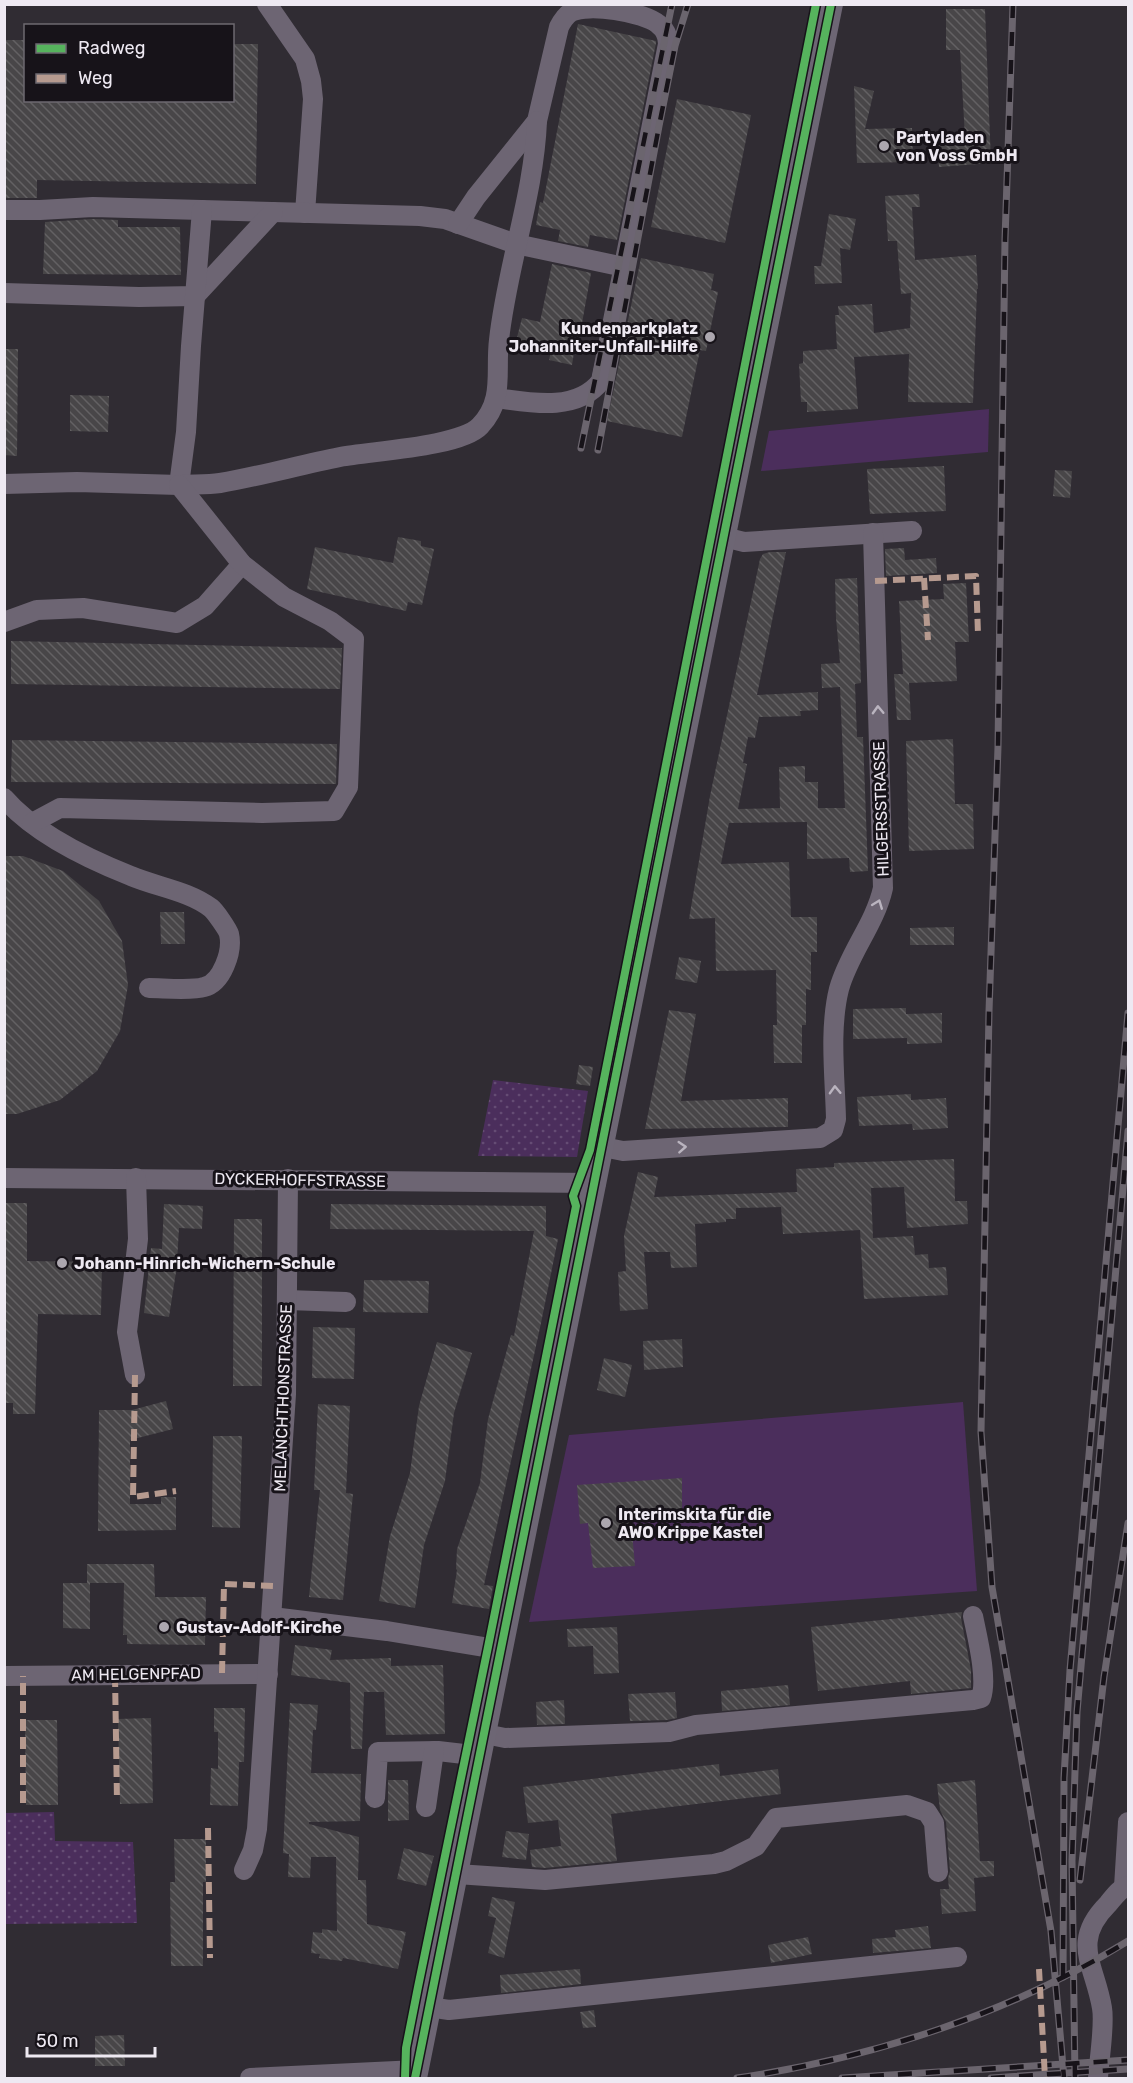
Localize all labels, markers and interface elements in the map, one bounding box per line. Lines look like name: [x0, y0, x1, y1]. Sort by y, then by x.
legend: [24, 24, 234, 102]
text: Radweg: [78, 37, 145, 59]
text: Weg: [78, 67, 113, 89]
place label: Partyladen von Voss GmbH: [896, 128, 1018, 165]
marker: Partyladen von Voss GmbH: [877, 139, 891, 153]
place label: Kundenparkplatz Johanniter-Unfall-Hilfe: [508, 319, 698, 356]
marker: Kundenparkplatz Johanniter-Unfall-Hilfe: [703, 330, 717, 344]
one-way arrow: [872, 705, 885, 714]
street label: HILGERSSTRASSE: [869, 741, 893, 877]
one-way arrow: [871, 899, 883, 910]
one-way arrow: [829, 1085, 841, 1094]
one-way arrow: [677, 1141, 686, 1154]
street label: DYCKERHOFFSTRASSE: [214, 1169, 386, 1191]
place label: Johann-Hinrich-Wichern-Schule: [74, 1254, 335, 1273]
marker: Johann-Hinrich-Wichern-Schule: [55, 1256, 69, 1270]
street label: MELANCHTHONSTRASSE: [270, 1304, 296, 1492]
place label: Interimskita für die AWO Krippe Kastel: [618, 1505, 772, 1542]
marker: Interimskita für die AWO Krippe Kastel: [599, 1516, 613, 1530]
place label: Gustav-Adolf-Kirche: [176, 1618, 342, 1637]
marker: Gustav-Adolf-Kirche: [157, 1620, 171, 1634]
street label: AM HELGENPFAD: [71, 1663, 201, 1685]
scale bar: [27, 2020, 154, 2058]
text: 50 m: [36, 2030, 79, 2052]

